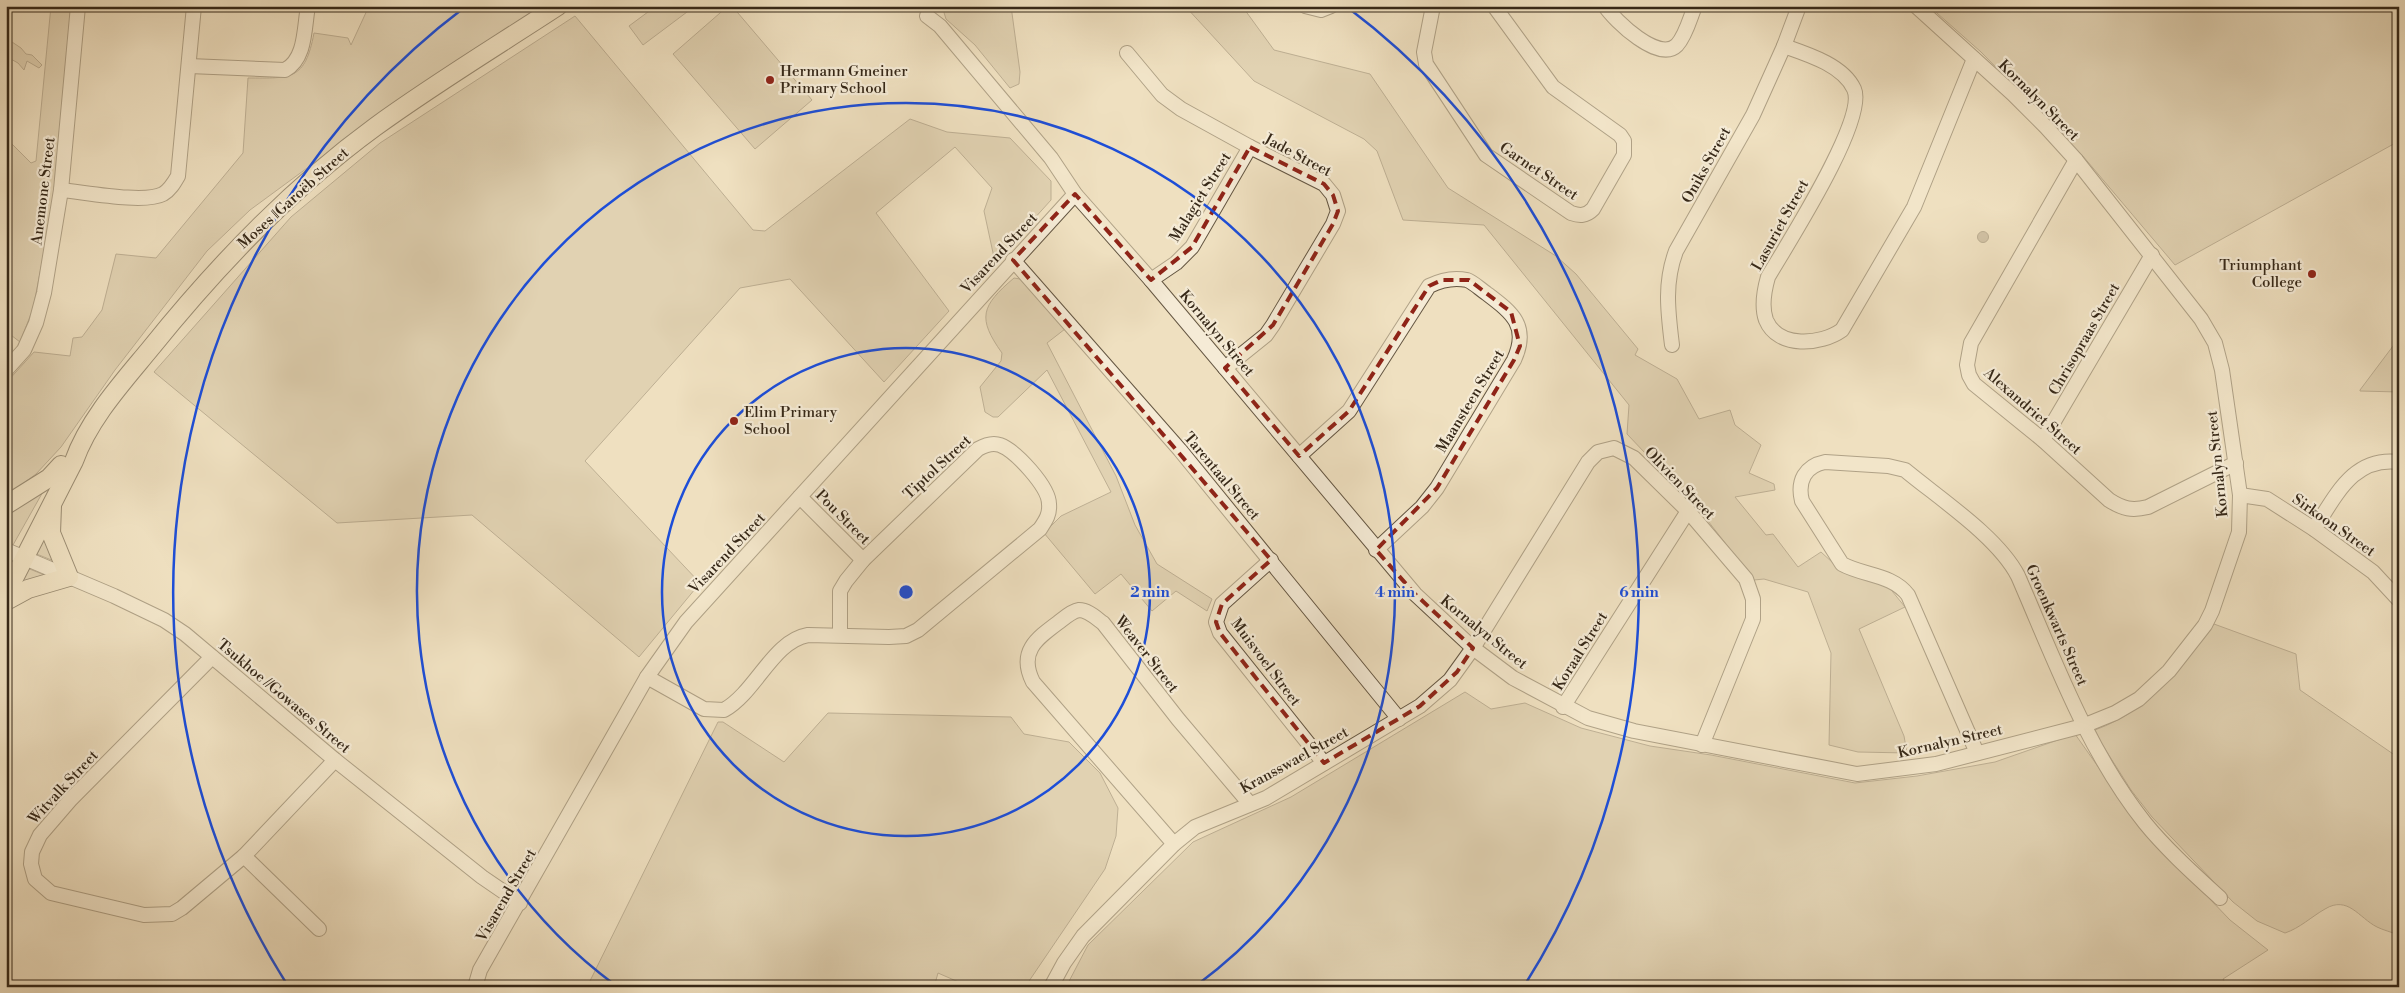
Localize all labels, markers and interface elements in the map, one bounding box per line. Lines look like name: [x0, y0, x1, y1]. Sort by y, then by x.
street label: Kornalyn Street: [1994, 56, 2084, 145]
place label: Hermann Gmeiner Primary School: [780, 62, 908, 98]
marker: Hermann Gmeiner Primary School: [764, 74, 776, 86]
street label: Oniks Street: [1678, 123, 1736, 207]
street label: Jade Street: [1260, 129, 1335, 181]
street label: Anemone Street: [27, 135, 60, 247]
street label: Garnet Street: [1496, 138, 1582, 205]
street label: Moses ǁGaroëb Street: [234, 143, 353, 253]
street label: Malagiet Street: [1165, 148, 1236, 246]
street label: Lasuriet Street: [1748, 176, 1814, 274]
street label: Visarend Street: [956, 208, 1042, 299]
place label: Triumphant College: [2219, 256, 2303, 292]
marker: Triumphant College: [2306, 268, 2318, 280]
street label: Chrisopraas Street: [2045, 279, 2125, 399]
street label: Kornalyn Street: [1175, 286, 1259, 381]
street label: Maansteen Street: [1432, 346, 1509, 456]
street label: Alexandriet Street: [1979, 363, 2086, 460]
place label: Elim Primary School: [744, 403, 838, 439]
street label: Kornalyn Street: [2202, 409, 2233, 518]
marker: Elim Primary School: [728, 415, 740, 427]
street label: Tarentaal Street: [1179, 428, 1264, 525]
street label: Tiptol Street: [899, 431, 976, 504]
street label: Olivien Street: [1640, 443, 1720, 524]
street label: Pou Street: [811, 486, 875, 549]
street label: Sirkoon Street: [2288, 490, 2380, 561]
street label: Visarend Street: [684, 508, 770, 599]
street label: Groenkwarts Street: [2021, 562, 2092, 689]
centre of rings: [897, 583, 915, 601]
text: 2 min: [1130, 583, 1170, 602]
text: 4 min: [1375, 583, 1416, 602]
text: 6 min: [1619, 583, 1660, 602]
street label: Kornalyn Street: [1436, 591, 1532, 674]
street label: Koraal Street: [1549, 608, 1612, 694]
street label: Weaver Street: [1110, 611, 1183, 697]
street label: Muisvoel Street: [1226, 615, 1305, 710]
street label: Tsukhoe //Gowases Street: [213, 635, 355, 758]
street label: Kornalyn Street: [1896, 720, 2005, 763]
street label: Kransswael Street: [1237, 722, 1352, 798]
street label: Witvalk Street: [24, 746, 103, 829]
street label: Visarend Street: [472, 845, 541, 946]

